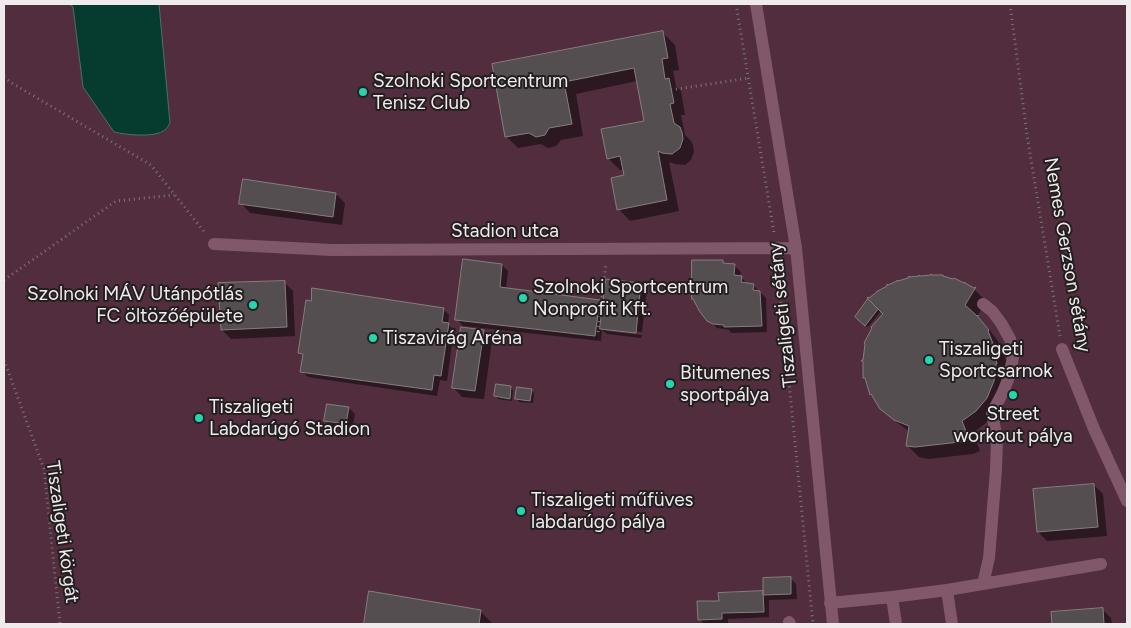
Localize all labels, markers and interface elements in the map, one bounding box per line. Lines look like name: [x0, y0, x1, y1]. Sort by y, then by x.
place label: Szolnoki Sportcentrum Tenisz Club: [373, 70, 568, 114]
marker: Szolnoki Sportcentrum Tenisz Club: [357, 86, 369, 98]
street label: Nemes Gerzson sétány: [1039, 156, 1095, 354]
street label: Stadion utca: [451, 220, 559, 242]
street label: Tiszaligeti sétány: [764, 241, 802, 389]
place label: Szolnoki Sportcentrum Nonprofit Kft.: [533, 276, 728, 320]
place label: Szolnoki MÁV Utánpótlás FC öltözőépülete: [27, 283, 243, 327]
marker: Szolnoki Sportcentrum Nonprofit Kft.: [517, 292, 529, 304]
marker: Szolnoki MÁV Utánpótlás FC öltözőépülete: [247, 299, 259, 311]
place label: Tiszavirág Aréna: [383, 327, 522, 349]
marker: Tiszavirág Aréna: [367, 332, 379, 344]
place label: Tiszaligeti Sportcsarnok: [939, 338, 1053, 382]
marker: Tiszaligeti Sportcsarnok: [923, 354, 935, 366]
place label: Bitumenes sportpálya: [680, 362, 770, 406]
marker: Bitumenes sportpálya: [664, 378, 676, 390]
marker: Street workout pálya: [1007, 389, 1019, 401]
place label: Tiszaligeti Labdarúgó Stadion: [209, 396, 370, 440]
place label: Street workout pálya: [953, 403, 1073, 447]
marker: Tiszaligeti Labdarúgó Stadion: [193, 412, 205, 424]
street label: Tiszaligeti körgát: [41, 459, 83, 605]
place label: Tiszaligeti műfüves labdarúgó pálya: [531, 489, 693, 533]
marker: Tiszaligeti műfüves labdarúgó pálya: [515, 505, 527, 517]

